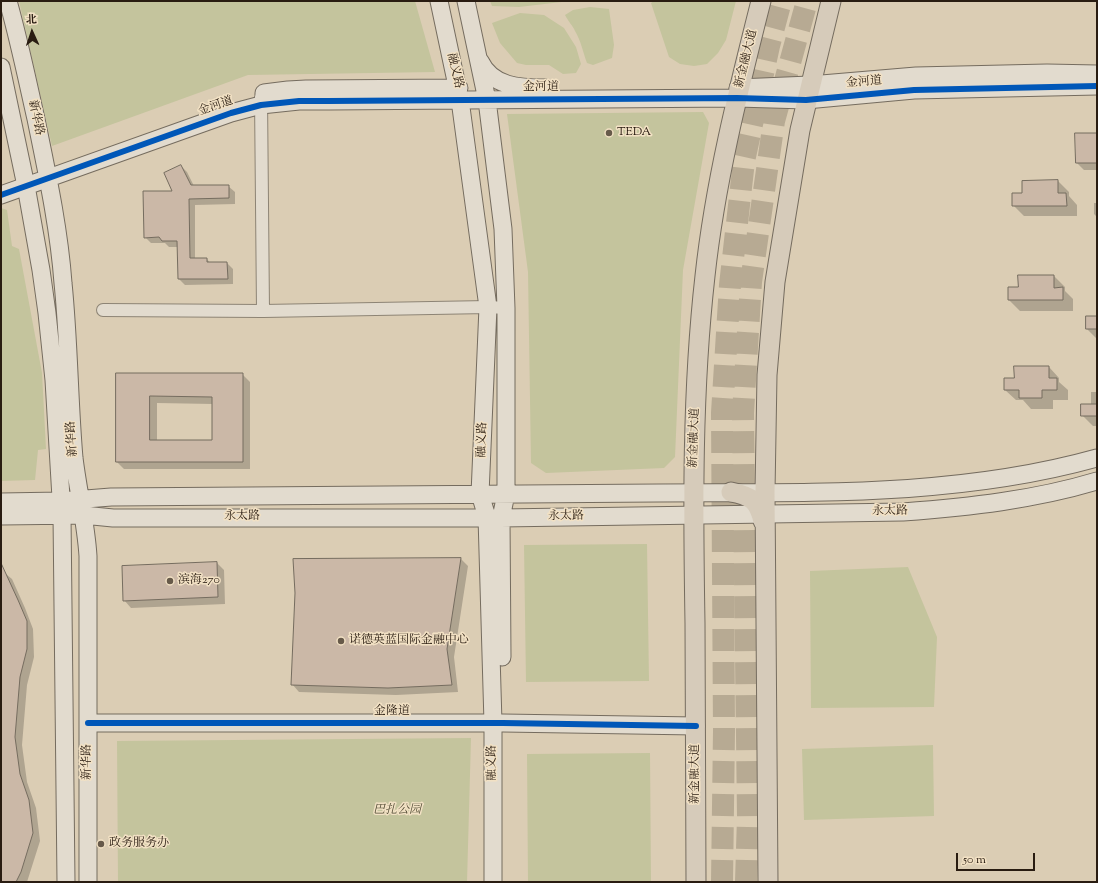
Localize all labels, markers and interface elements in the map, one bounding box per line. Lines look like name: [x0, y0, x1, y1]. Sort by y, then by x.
north arrow: [12, 12, 52, 52]
text: 北: [25, 12, 37, 28]
street label: 新金融大道: [733, 28, 761, 90]
street label: 融义路: [443, 52, 465, 90]
street label: 金河道: [845, 74, 883, 92]
street label: 金河道: [523, 81, 559, 95]
street label: 金河道: [197, 94, 235, 120]
street label: 新华路: [24, 99, 46, 137]
place label: TEDA: [617, 126, 651, 140]
marker: TEDA: [604, 128, 614, 138]
street label: 新金融大道: [687, 408, 703, 468]
street label: 新华路: [65, 421, 81, 457]
street label: 融义路: [475, 422, 491, 458]
street label: 永太路: [872, 504, 908, 520]
street label: 永太路: [548, 509, 584, 525]
street label: 永太路: [224, 510, 260, 524]
place label: 滨海270: [178, 574, 220, 588]
marker: 滨海270: [165, 576, 175, 586]
place label: 诺德英蓝国际金融中心: [349, 634, 469, 648]
marker: 诺德英蓝国际金融中心: [336, 636, 346, 646]
street label: 金隆道: [374, 705, 410, 719]
street label: 新华路: [81, 744, 95, 780]
street label: 新金融大道: [689, 744, 703, 804]
street label: 融义路: [486, 745, 500, 781]
park label: 巴扎公园: [373, 804, 421, 818]
place label: 政务服务办: [109, 837, 169, 851]
marker: 政务服务办: [96, 839, 106, 849]
scale bar: [958, 845, 1037, 871]
text: 50 m: [963, 851, 986, 869]

